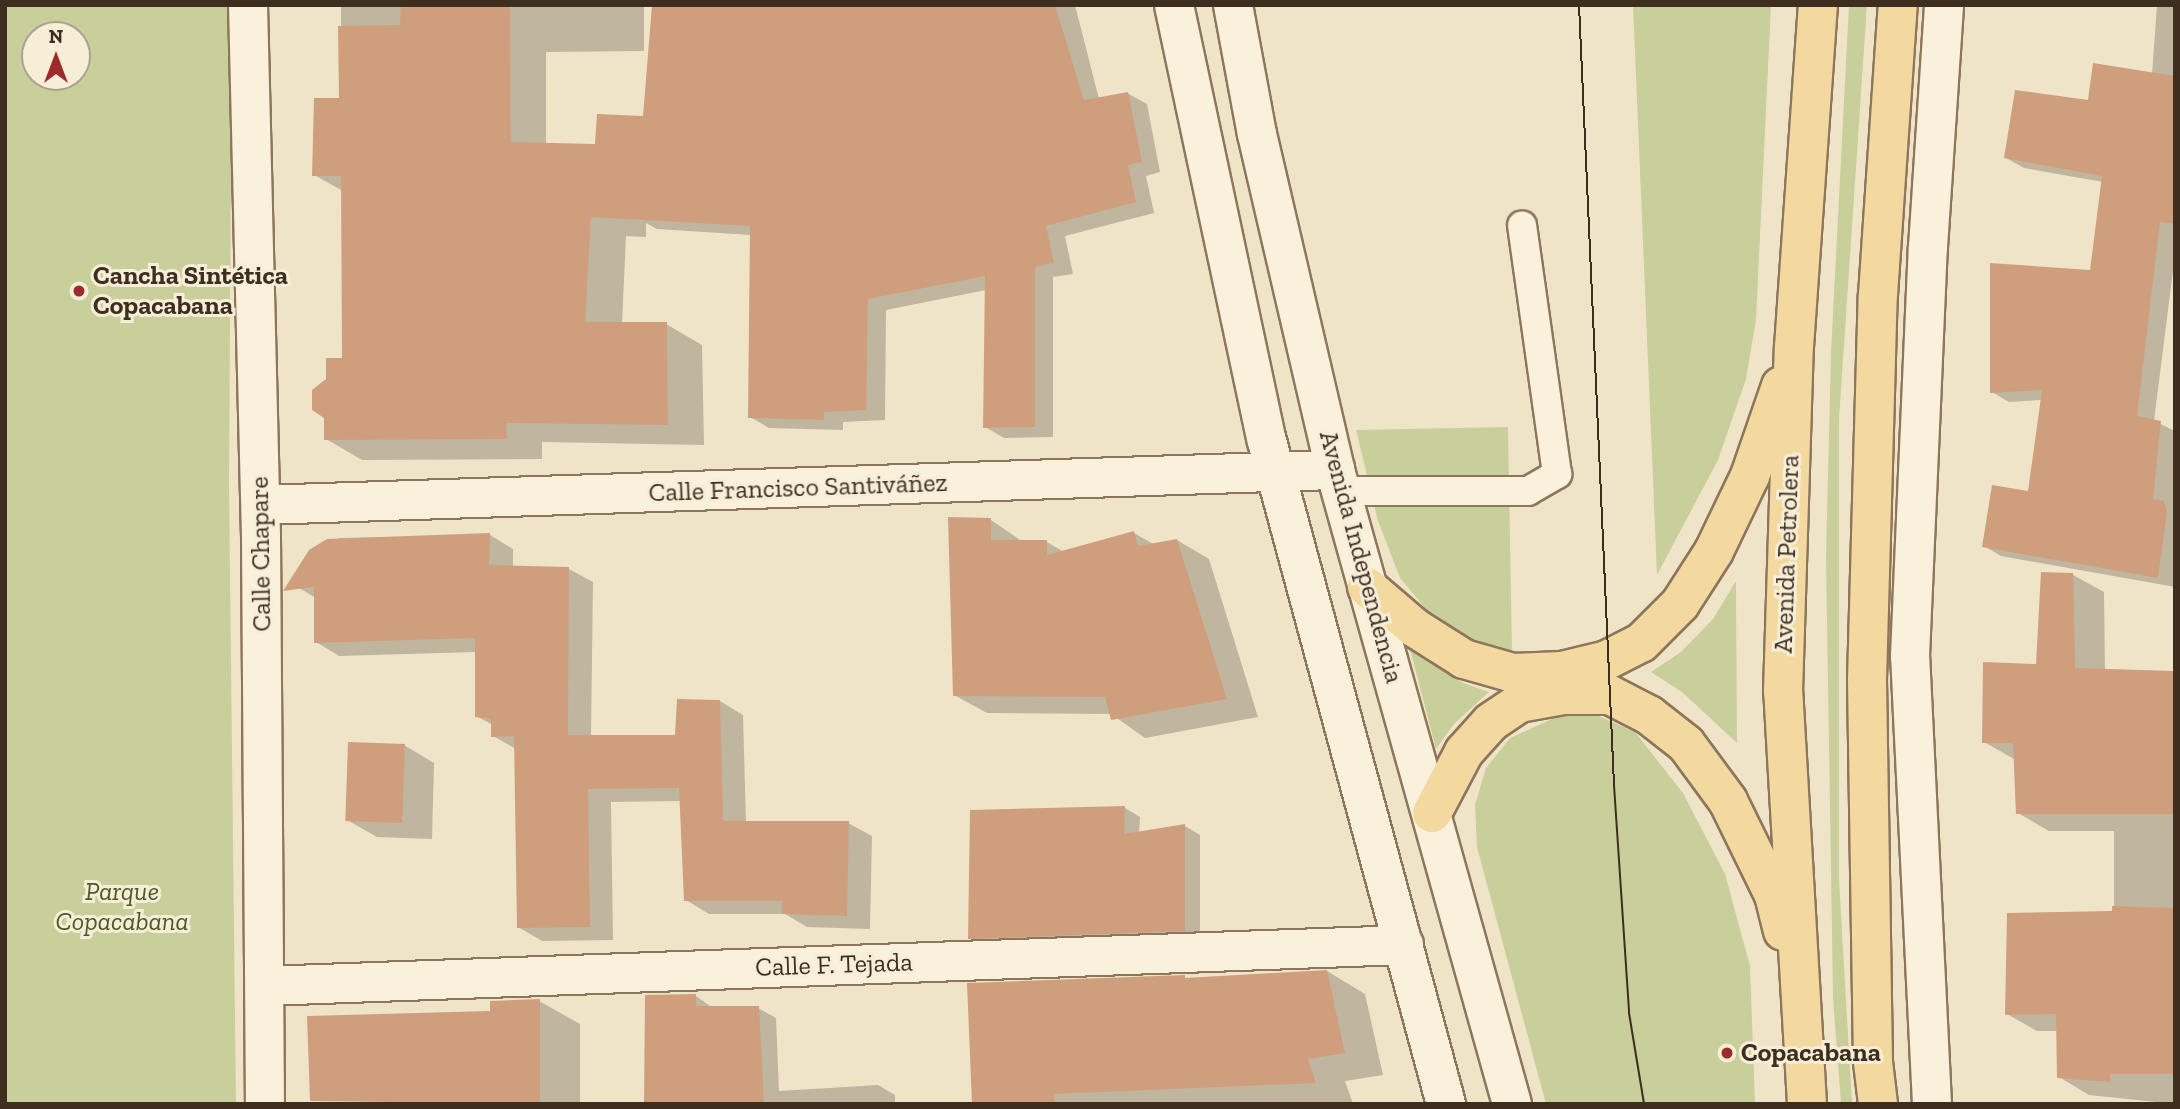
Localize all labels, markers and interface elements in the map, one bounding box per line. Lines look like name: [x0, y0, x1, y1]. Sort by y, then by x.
north arrow: [21, 21, 91, 91]
text: N: [49, 25, 63, 48]
place label: Cancha Sintética Copacabana: [93, 260, 288, 322]
marker: Cancha Sintética Copacabana: [71, 283, 87, 299]
street label: Avenida Independencia: [1312, 427, 1410, 687]
street label: Avenida Petrolera: [1768, 454, 1806, 654]
street label: Calle Francisco Santiváñez: [648, 467, 948, 509]
street label: Calle Chapare: [244, 476, 278, 632]
park label: Parque Copacabana: [55, 876, 189, 938]
street label: Calle F. Tejada: [754, 947, 914, 983]
place label: Copacabana: [1741, 1037, 1881, 1069]
marker: Copacabana: [1719, 1045, 1735, 1061]

